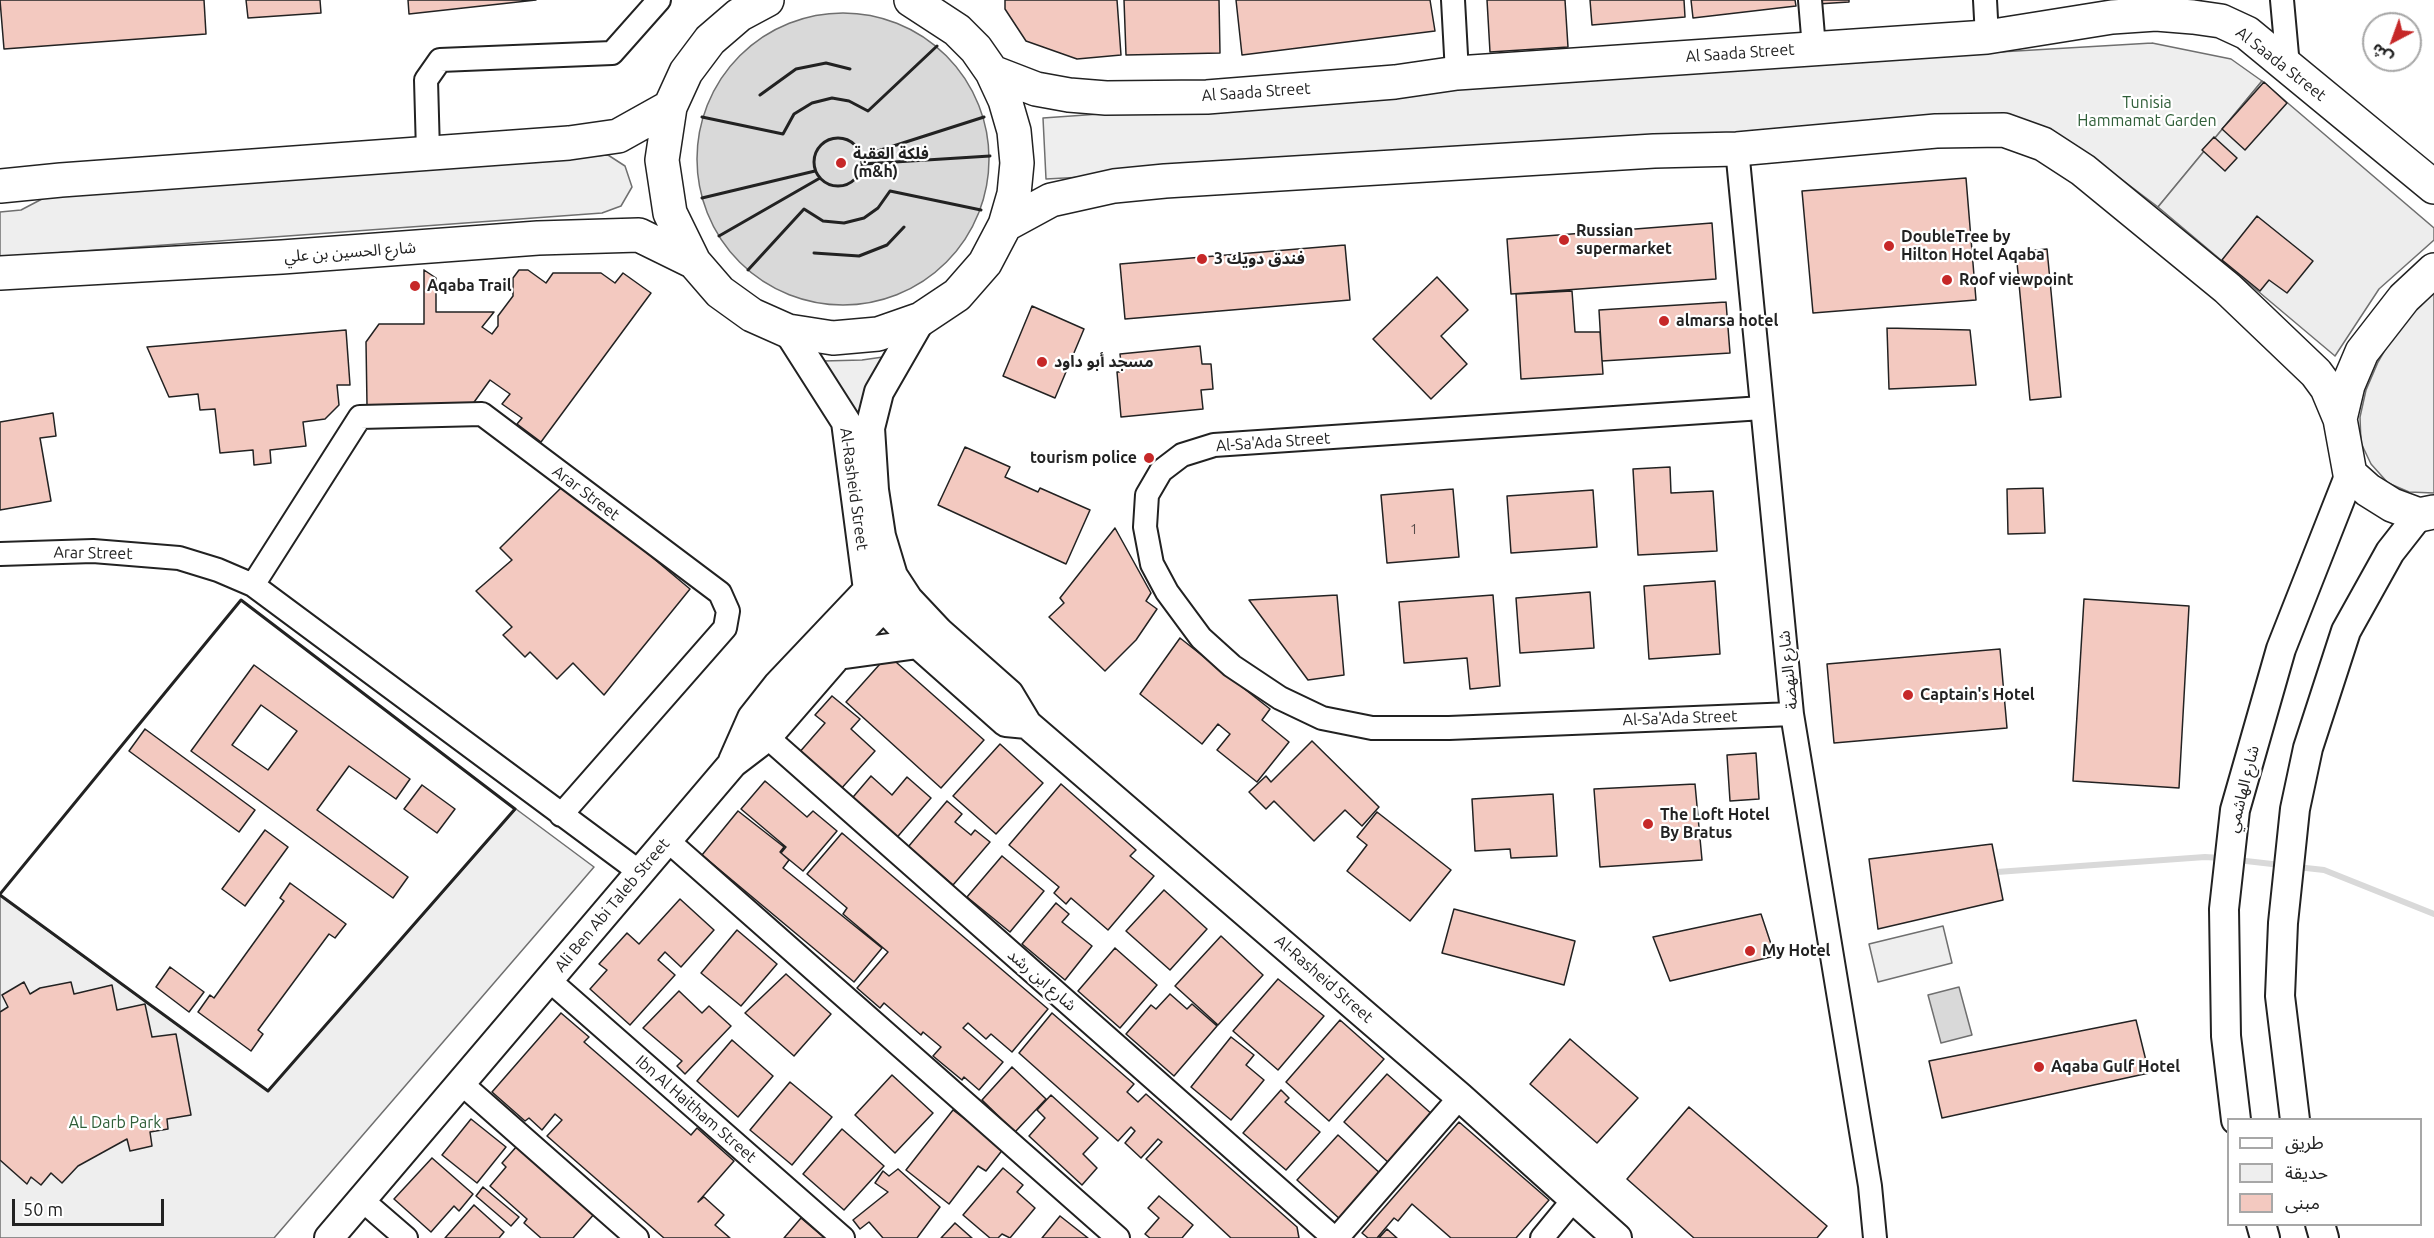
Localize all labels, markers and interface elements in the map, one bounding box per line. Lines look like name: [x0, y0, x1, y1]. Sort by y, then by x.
north arrow: [2362, 12, 2422, 72]
street label: Al Saada Street: [2232, 23, 2330, 105]
street label: Al Saada Street: [1685, 40, 1795, 66]
text: ش: [2367, 40, 2396, 68]
street label: Al Saada Street: [1201, 79, 1311, 105]
park label: Tunisia Hammamat Garden: [2077, 93, 2217, 131]
place label: فلكة العقبة (m&h): [853, 144, 929, 182]
marker: فلكة العقبة (m&h): [834, 156, 848, 170]
place label: Russian supermarket: [1576, 221, 1672, 259]
place label: DoubleTree by Hilton Hotel Aqaba: [1901, 227, 2045, 265]
marker: Russian supermarket: [1557, 233, 1571, 247]
street label: شارع الحسين بن علي: [283, 238, 417, 266]
marker: DoubleTree by Hilton Hotel Aqaba: [1882, 239, 1896, 253]
place label: فندق دويك 3: [1214, 249, 1305, 269]
marker: فندق دويك 3: [1195, 252, 1209, 266]
place label: Roof viewpoint: [1959, 270, 2073, 290]
marker: Roof viewpoint: [1940, 273, 1954, 287]
place label: Aqaba Trail: [427, 276, 512, 296]
marker: Aqaba Trail: [408, 279, 422, 293]
place label: almarsa hotel: [1676, 311, 1778, 331]
marker: almarsa hotel: [1657, 314, 1671, 328]
place label: مسجد أبو داود: [1054, 352, 1153, 372]
marker: مسجد أبو داود: [1035, 355, 1049, 369]
street label: Al-Rasheid Street: [836, 426, 872, 552]
street label: Al-Sa'Ada Street: [1215, 428, 1331, 456]
place label: tourism police: [1030, 448, 1137, 468]
marker: tourism police: [1142, 451, 1156, 465]
street label: Arar Street: [549, 462, 623, 524]
house number: 1: [1410, 521, 1418, 537]
street label: Arar Street: [53, 543, 133, 563]
street label: شارع النهضة: [1774, 630, 1802, 710]
place label: Captain's Hotel: [1920, 685, 2035, 705]
marker: Captain's Hotel: [1901, 688, 1915, 702]
street label: Al-Sa'Ada Street: [1622, 706, 1738, 730]
street label: شارع الهاشمي: [2223, 743, 2263, 835]
place label: The Loft Hotel By Bratus: [1660, 805, 1770, 843]
marker: The Loft Hotel By Bratus: [1641, 817, 1655, 831]
street label: Ali Ben Abi Taleb Street: [551, 834, 673, 976]
street label: Al-Rasheid Street: [1271, 931, 1377, 1027]
place label: My Hotel: [1762, 941, 1830, 961]
marker: My Hotel: [1743, 944, 1757, 958]
street label: شارع ابن رشد: [1004, 945, 1080, 1015]
street label: Ibn Al Haitham Street: [632, 1051, 760, 1167]
place label: Aqaba Gulf Hotel: [2051, 1057, 2180, 1077]
marker: Aqaba Gulf Hotel: [2032, 1060, 2046, 1074]
park label: AL Darb Park: [69, 1113, 161, 1133]
legend: [2227, 1118, 2422, 1226]
text: طريق: [2285, 1132, 2324, 1152]
text: حديقة: [2285, 1162, 2328, 1182]
scale bar: [15, 1187, 166, 1225]
text: مبنى: [2285, 1192, 2320, 1212]
text: 50 m: [23, 1199, 63, 1219]

